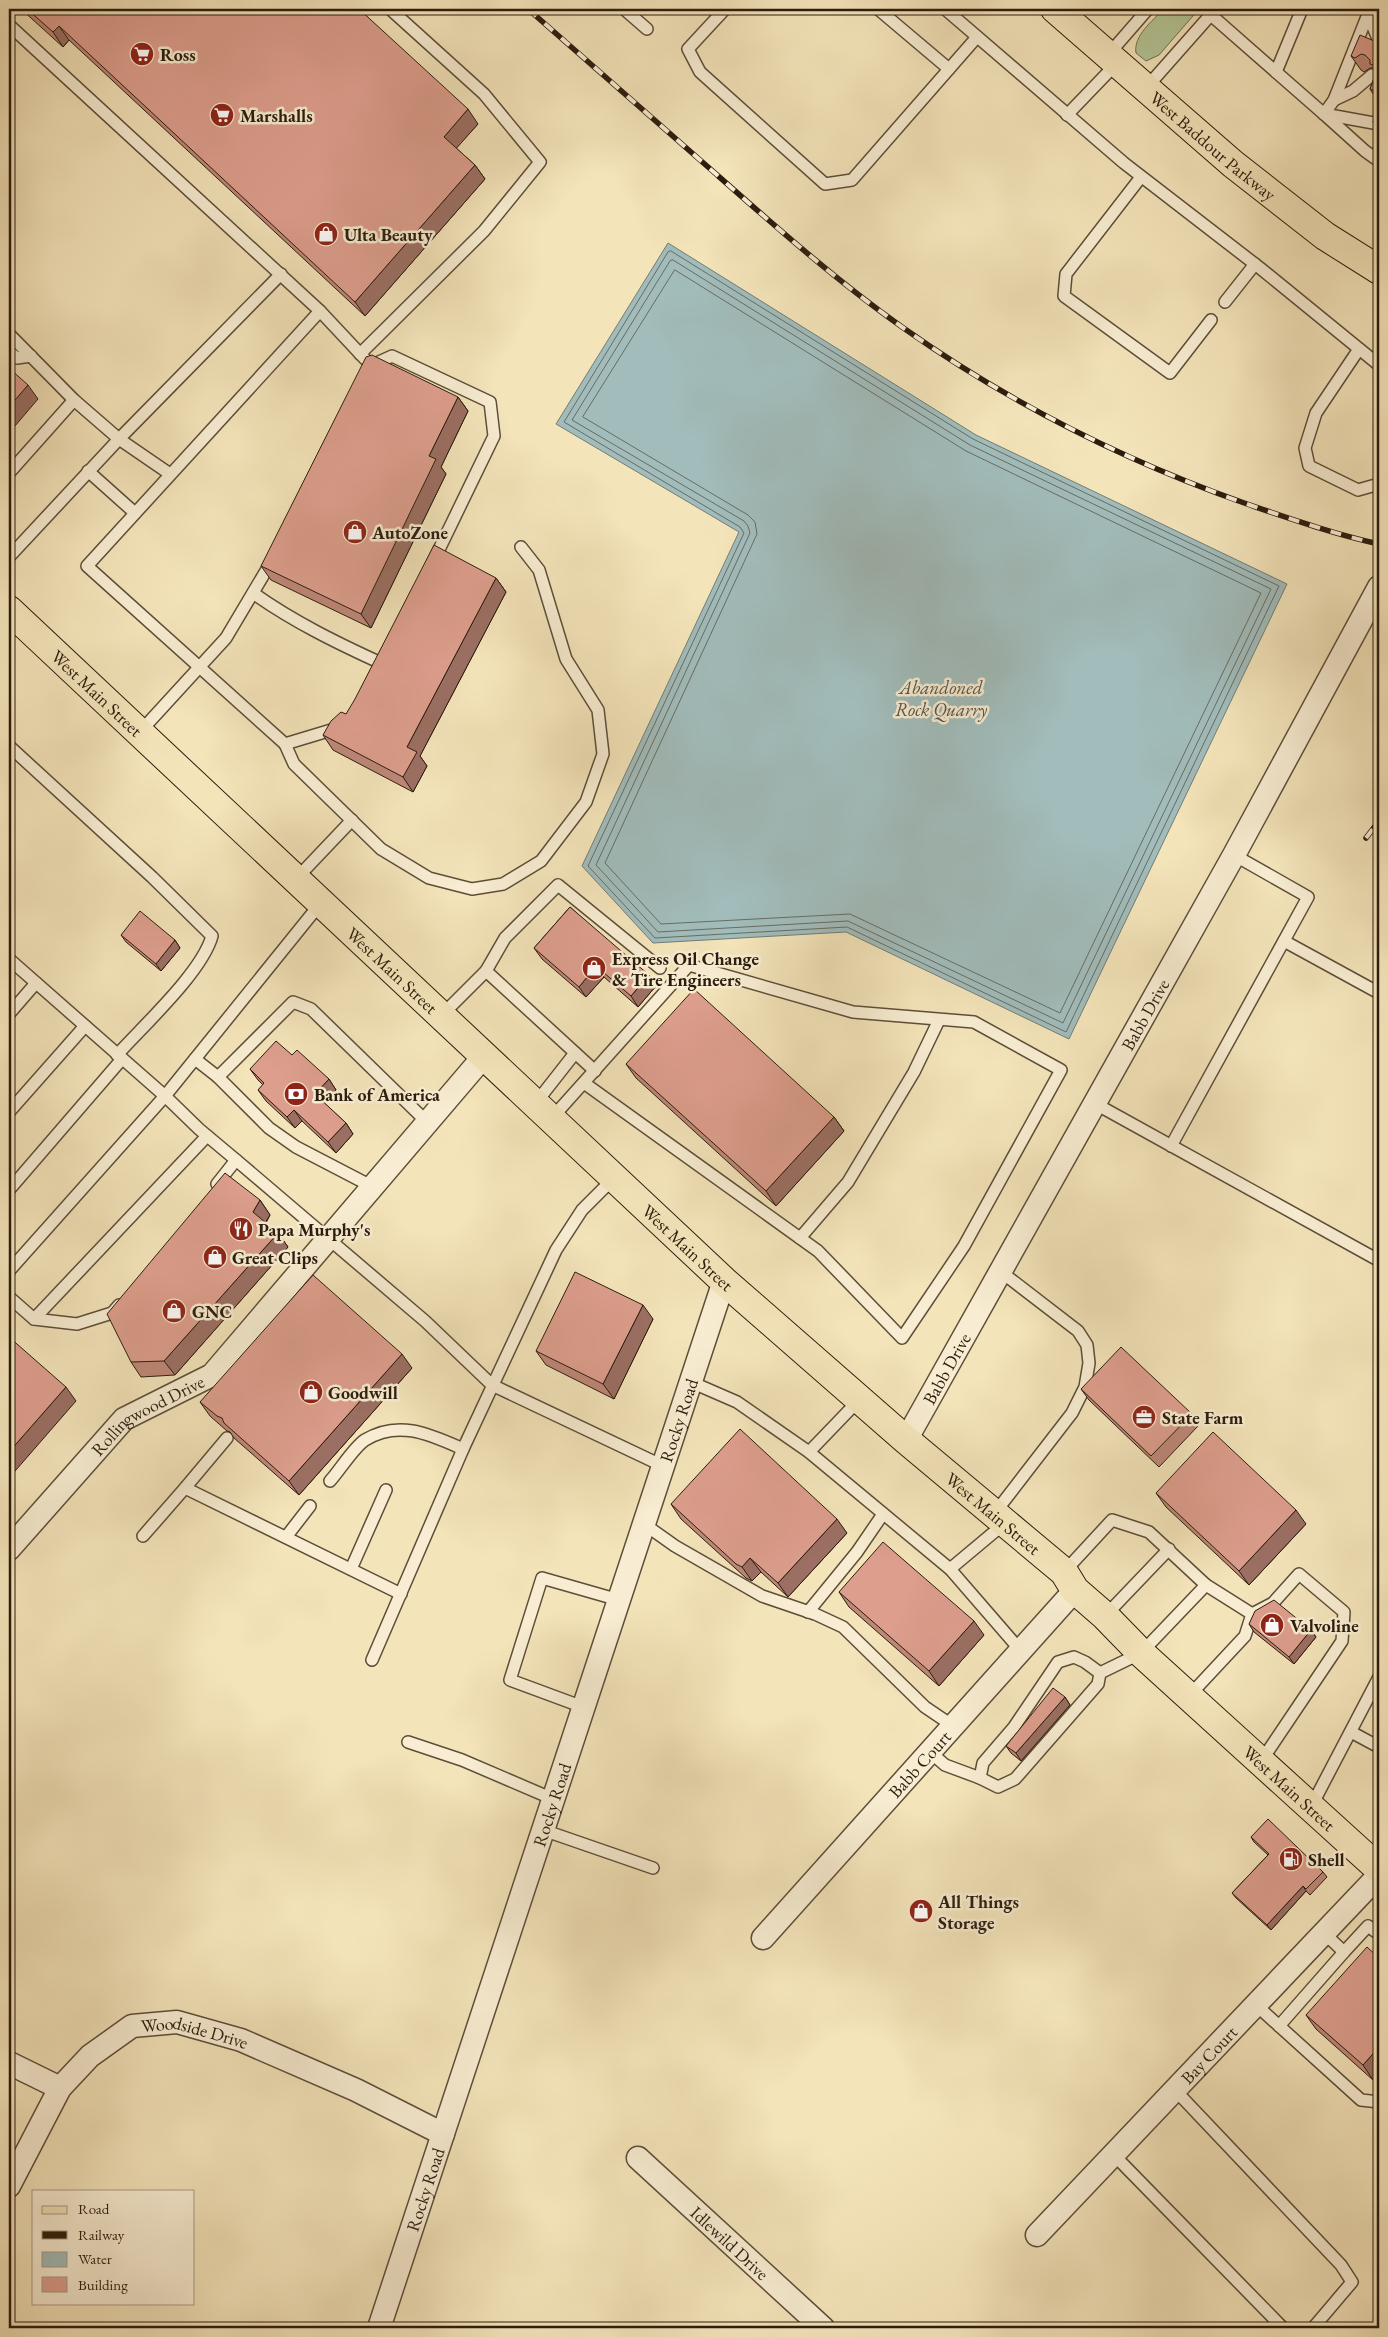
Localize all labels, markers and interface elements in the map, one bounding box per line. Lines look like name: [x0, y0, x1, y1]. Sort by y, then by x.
supermarket icon: Ross: [129, 41, 155, 67]
place label: Ross: [160, 43, 196, 66]
street label: West Baddour Parkway: [1145, 86, 1281, 205]
supermarket icon: Marshalls: [209, 102, 235, 128]
place label: Marshalls: [240, 104, 313, 127]
shop icon: Ulta Beauty: [313, 221, 339, 247]
place label: Ulta Beauty: [344, 223, 433, 246]
shop icon: AutoZone: [342, 519, 368, 545]
place label: AutoZone: [371, 521, 448, 544]
street label: West Main Street: [47, 644, 148, 741]
water label: Abandoned Rock Quarry: [895, 675, 987, 722]
street label: West Main Street: [342, 922, 443, 1019]
place label: Express Oil Change & Tire Engineers: [612, 947, 759, 991]
shop icon: Express Oil Change & Tire Engineers: [581, 955, 607, 981]
street label: Babb Drive: [1115, 975, 1174, 1054]
bank icon: Bank of America: [283, 1081, 309, 1107]
place label: Bank of America: [314, 1083, 440, 1106]
street label: West Main Street: [637, 1199, 739, 1296]
restaurant icon: Papa Murphy's: [228, 1216, 254, 1242]
place label: Papa Murphy's: [258, 1218, 370, 1241]
shop icon: Great Clips: [202, 1244, 228, 1270]
place label: Great Clips: [232, 1246, 318, 1269]
shop icon: GNC: [161, 1298, 187, 1324]
place label: GNC: [192, 1300, 232, 1323]
street label: Babb Drive: [917, 1329, 975, 1408]
street label: Rollingwood Drive: [86, 1369, 208, 1460]
street label: Rocky Road: [654, 1374, 703, 1465]
shop icon: Goodwill: [298, 1379, 324, 1405]
place label: Goodwill: [328, 1381, 398, 1404]
office icon: State Farm: [1131, 1404, 1157, 1430]
place label: State Farm: [1162, 1406, 1244, 1429]
street label: West Main Street: [941, 1467, 1046, 1560]
shop icon: Valvoline: [1259, 1612, 1285, 1638]
place label: Valvoline: [1290, 1614, 1359, 1637]
street label: Babb Court: [883, 1725, 956, 1802]
street label: West Main Street: [1238, 1740, 1341, 1836]
street label: Rocky Road: [527, 1759, 576, 1849]
fuel station icon: Shell: [1278, 1846, 1304, 1872]
place label: Shell: [1308, 1848, 1345, 1871]
place label: All Things Storage: [937, 1890, 1019, 1934]
shop icon: All Things Storage: [908, 1898, 934, 1924]
street label: Woodside Drive: [140, 2010, 252, 2054]
street label: Bay Court: [1175, 2020, 1242, 2088]
street label: Rocky Road: [400, 2144, 449, 2234]
legend: [32, 2190, 195, 2304]
text: Road: [78, 2199, 110, 2218]
street label: Idlewild Drive: [686, 2201, 774, 2285]
text: Railway: [78, 2225, 125, 2244]
text: Water: [78, 2249, 112, 2268]
text: Building: [78, 2275, 128, 2294]

